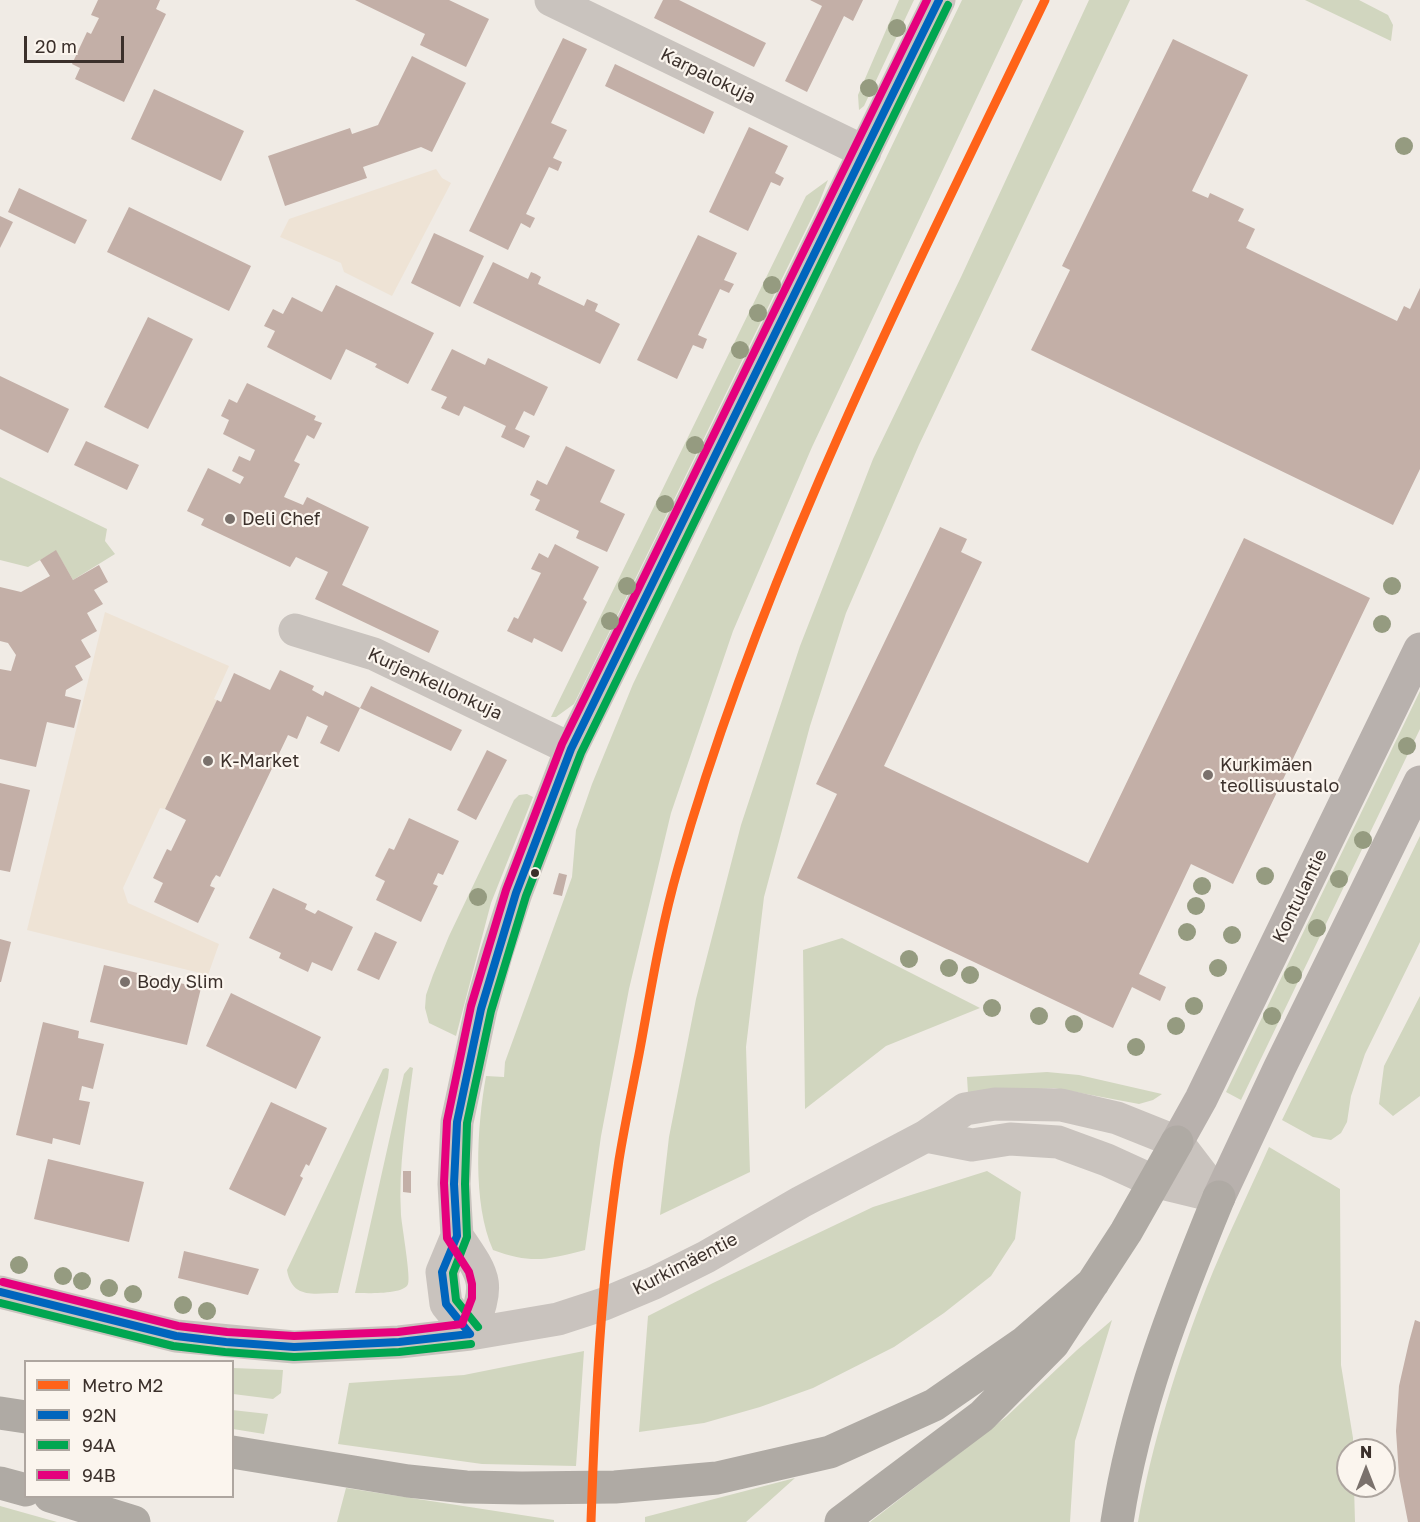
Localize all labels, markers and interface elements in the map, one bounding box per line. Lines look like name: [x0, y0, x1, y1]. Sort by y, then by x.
scale bar: [27, 24, 128, 62]
text: 20 m: [35, 35, 77, 57]
street label: Karpalokuja: [657, 44, 759, 108]
place label: Deli Chef: [242, 508, 320, 530]
marker: Deli Chef: [223, 512, 237, 526]
street label: Kurjenkellonkuja: [364, 643, 506, 725]
place label: K-Market: [220, 750, 299, 772]
marker: K-Market: [201, 754, 215, 768]
place label: Kurkimäen teollisuustalo: [1220, 754, 1339, 796]
marker: Kurkimäen teollisuustalo: [1201, 768, 1215, 782]
street label: Kontulantie: [1268, 846, 1332, 946]
unlabelled marker: [529, 867, 541, 879]
place label: Body Slim: [137, 971, 224, 993]
marker: Body Slim: [118, 975, 132, 989]
street label: Kurkimäentie: [629, 1228, 741, 1300]
legend: [24, 1360, 234, 1498]
text: Metro M2: [82, 1374, 163, 1396]
text: 92N: [82, 1404, 117, 1426]
text: 94A: [82, 1434, 116, 1456]
north arrow: [1336, 1438, 1396, 1498]
text: N: [1360, 1442, 1372, 1462]
text: 94B: [82, 1464, 116, 1486]

